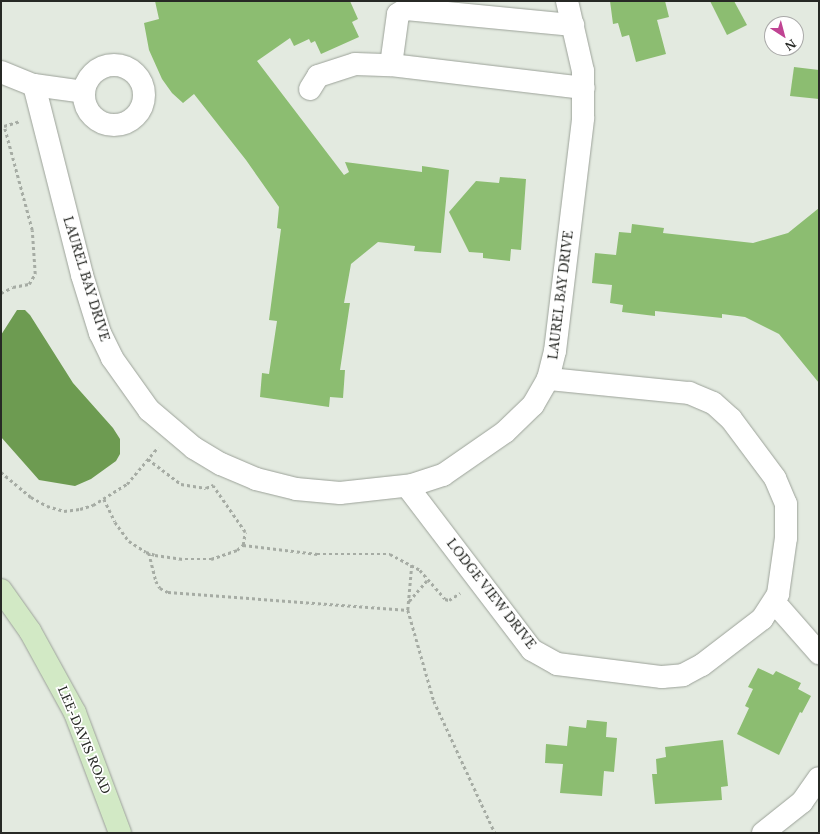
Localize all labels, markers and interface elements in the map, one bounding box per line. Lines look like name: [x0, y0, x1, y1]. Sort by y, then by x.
north arrow: [764, 16, 804, 56]
text: N: [782, 36, 799, 54]
street label: LAUREL BAY DRIVE: [60, 214, 112, 344]
street label: LAUREL BAY DRIVE: [546, 229, 576, 361]
street label: LODGE VIEW DRIVE: [443, 536, 539, 652]
street label: LEE-DAVIS ROAD: [55, 684, 113, 796]

